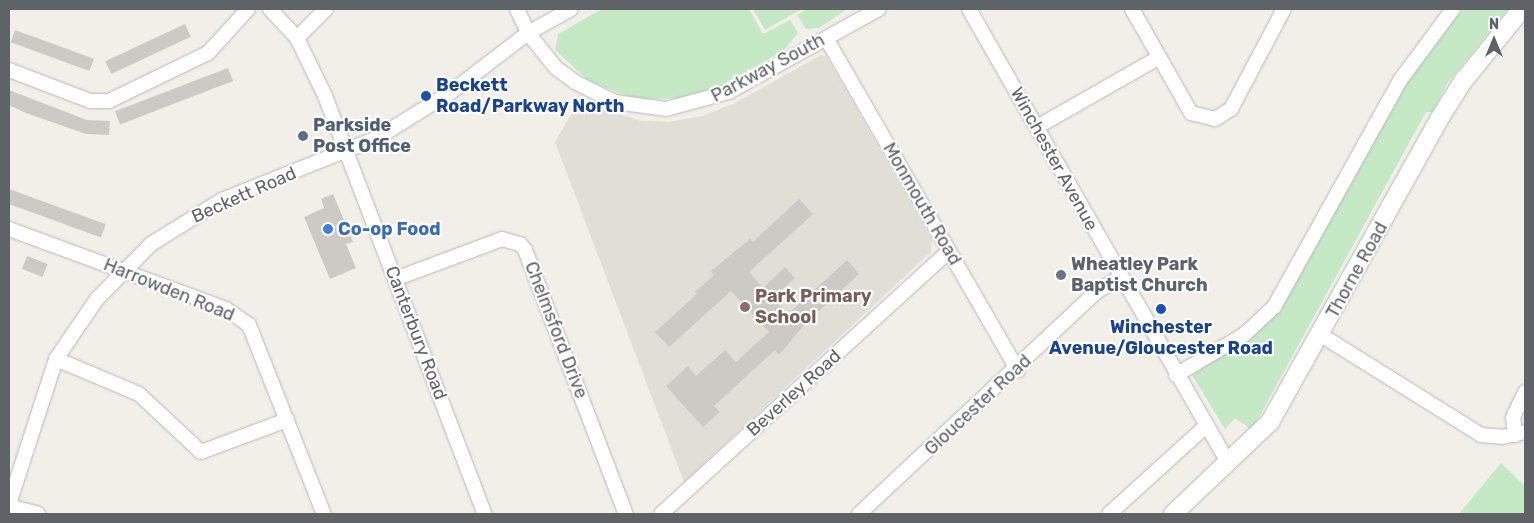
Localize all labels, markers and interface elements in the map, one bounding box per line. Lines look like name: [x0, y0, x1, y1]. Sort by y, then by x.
north arrow: [1469, 15, 1519, 65]
text: N: [1489, 16, 1499, 33]
street label: Parkway South: [707, 29, 829, 107]
place label: Beckett Road/Parkway North: [436, 75, 625, 118]
street label: Winchester Avenue: [1005, 83, 1103, 235]
marker: Beckett Road/Parkway North: [420, 90, 432, 102]
place label: Parkside Post Office: [313, 115, 411, 158]
marker: Parkside Post Office: [297, 130, 309, 142]
street label: Monmouth Road: [878, 139, 966, 269]
street label: Beckett Road: [188, 162, 300, 228]
place label: Co-op Food: [338, 218, 441, 240]
street label: Thorne Road: [1322, 218, 1392, 322]
marker: Co-op Food: [322, 223, 334, 235]
street label: Harrowden Road: [100, 254, 238, 326]
place label: Wheatley Park Baptist Church: [1071, 254, 1208, 296]
street label: Chelmsford Drive: [520, 259, 592, 401]
street label: Canterbury Road: [380, 263, 452, 403]
marker: Wheatley Park Baptist Church: [1055, 269, 1067, 281]
place label: Park Primary School: [755, 286, 872, 328]
marker: Park Primary School: [739, 301, 751, 313]
marker: Winchester Avenue/Gloucester Road: [1155, 303, 1167, 315]
place label: Winchester Avenue/Gloucester Road: [1049, 317, 1273, 359]
street label: Beverley Road: [742, 345, 846, 441]
street label: Gloucester Road: [920, 350, 1036, 460]

